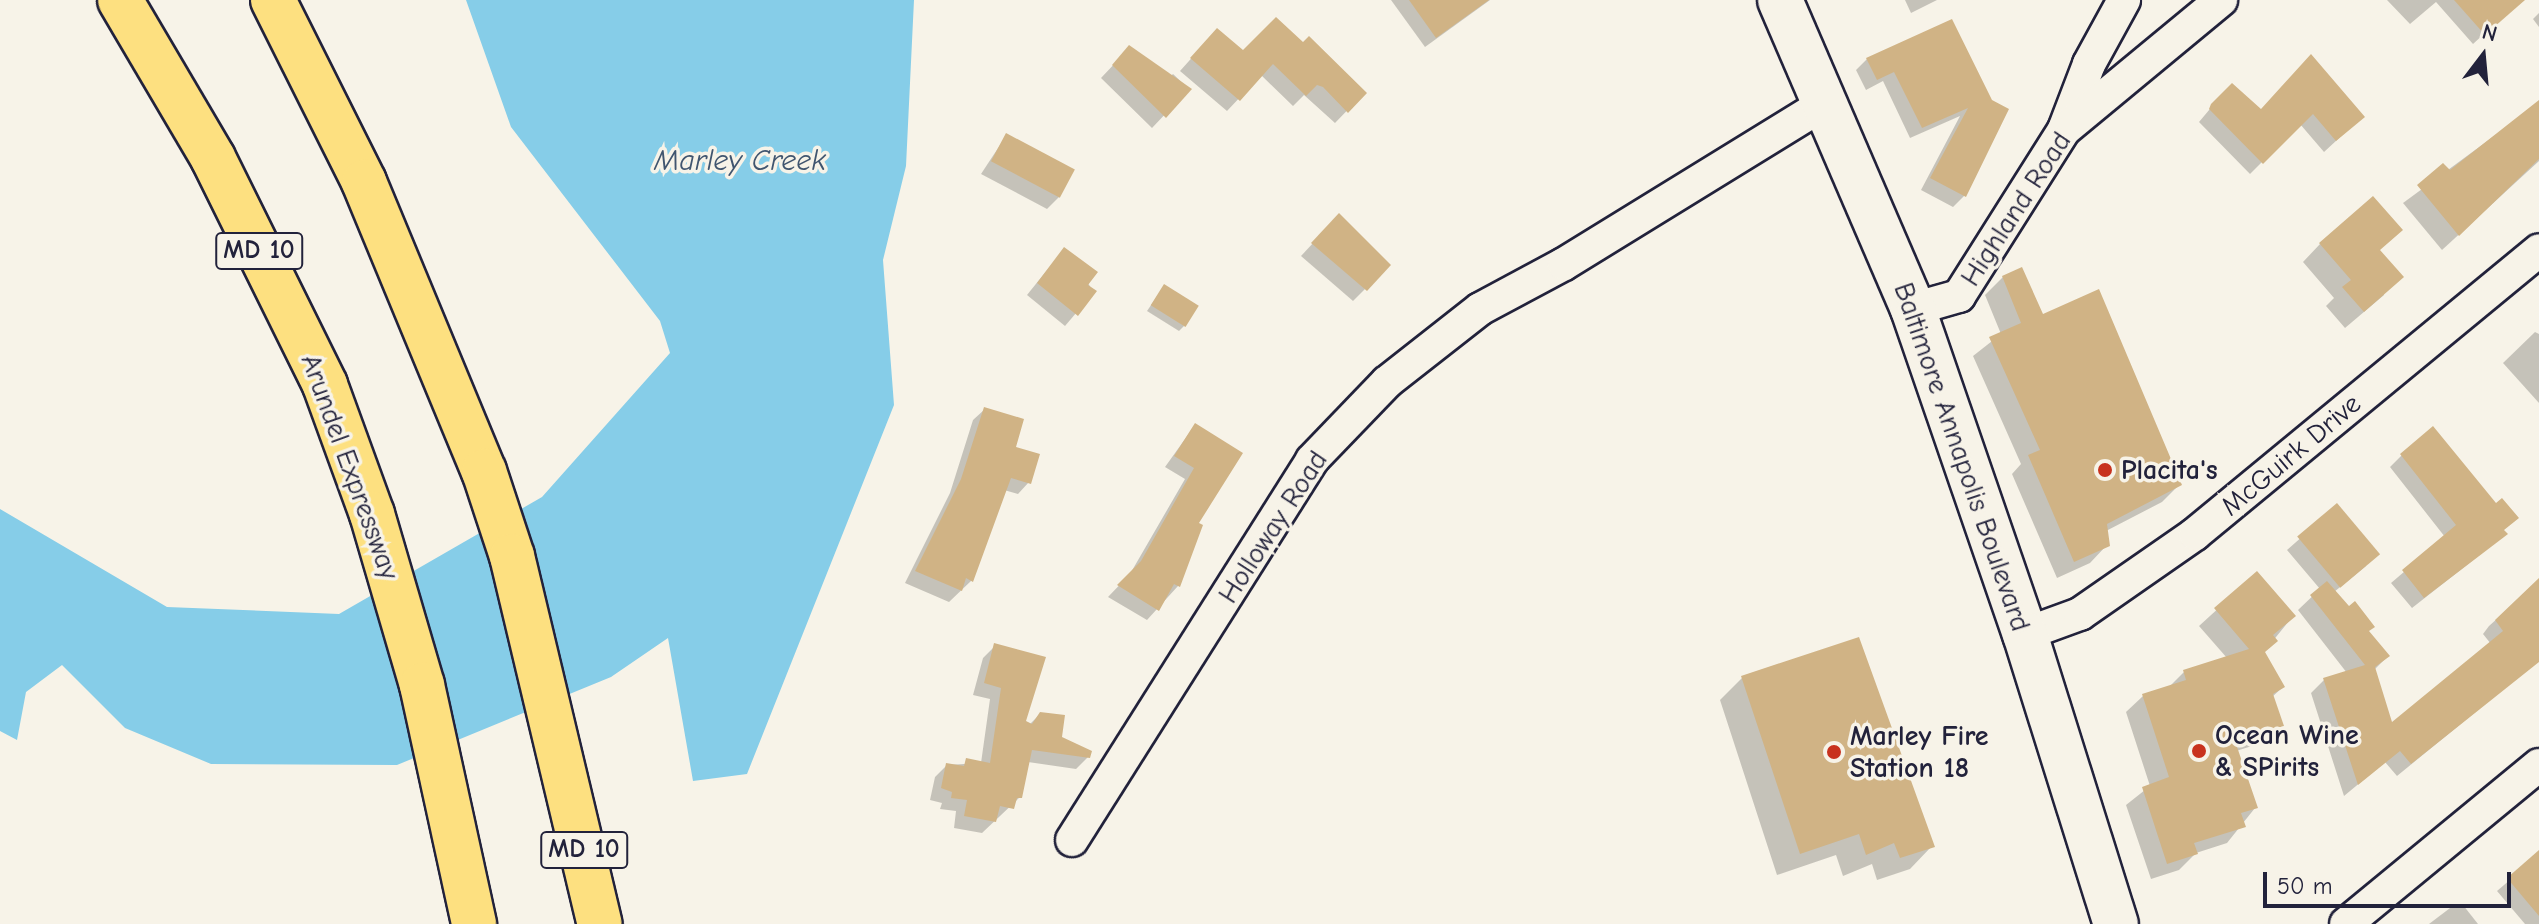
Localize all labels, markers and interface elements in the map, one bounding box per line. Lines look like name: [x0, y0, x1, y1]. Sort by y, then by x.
north arrow: [2443, 16, 2523, 96]
text: N: [2479, 18, 2500, 47]
street label: Highland Road: [1954, 126, 2078, 292]
water label: Marley Creek: [654, 143, 826, 179]
road number: MD 10: [215, 229, 303, 273]
street label: Baltimore Annapolis Boulevard: [1886, 278, 2038, 636]
street label: Arundel Expressway: [294, 350, 406, 584]
street label: McGuirk Drive: [2214, 387, 2368, 523]
street label: Holloway Road: [1211, 445, 1335, 609]
place label: Placita's: [2121, 453, 2218, 487]
marker: Placita's: [2096, 461, 2114, 479]
place label: Ocean Wine & SPirits: [2215, 718, 2359, 784]
place label: Marley Fire Station 18: [1850, 719, 1988, 785]
marker: Ocean Wine & SPirits: [2190, 742, 2208, 760]
marker: Marley Fire Station 18: [1825, 743, 1843, 761]
road number: MD 10: [540, 828, 628, 872]
scale bar: [2267, 856, 2515, 906]
text: 50 m: [2277, 872, 2333, 900]

